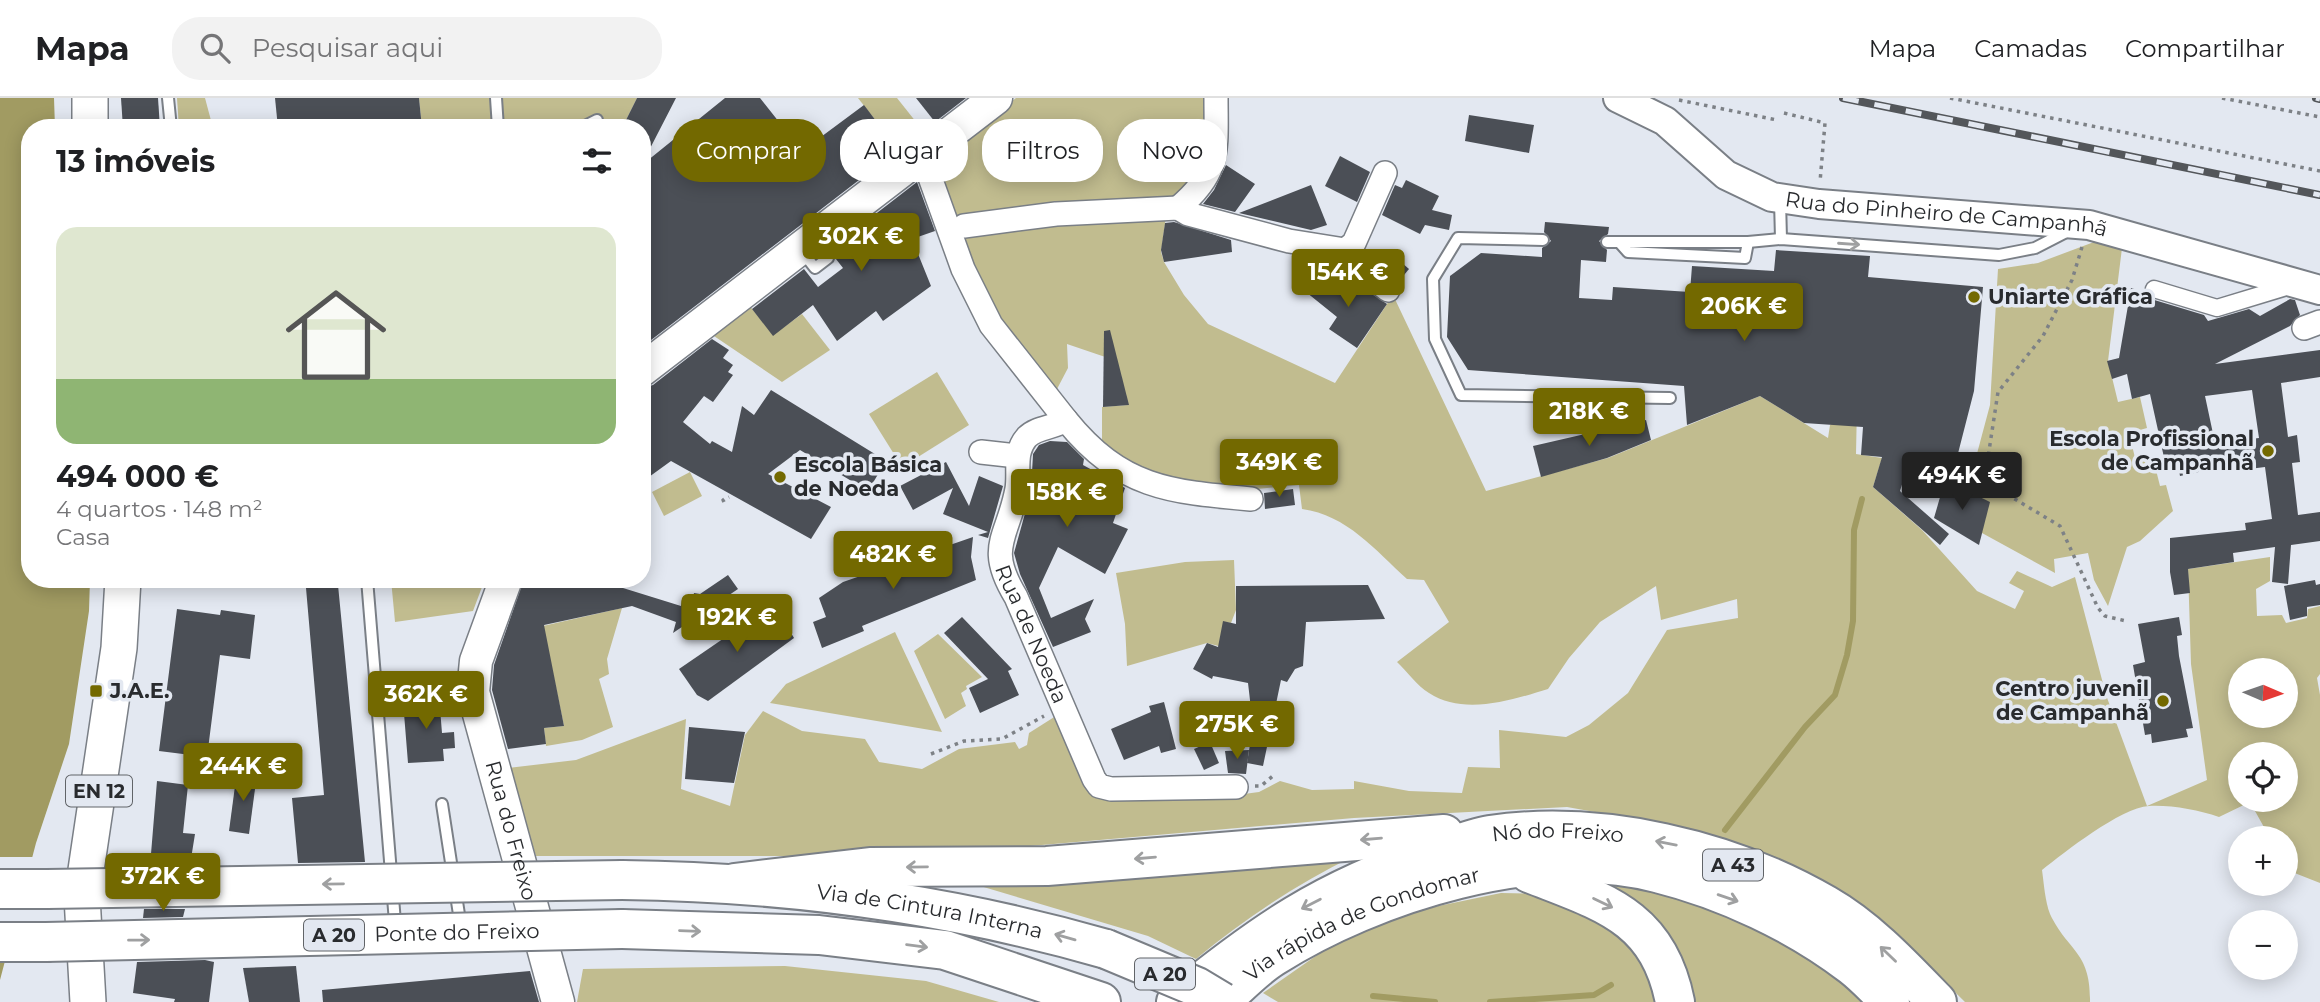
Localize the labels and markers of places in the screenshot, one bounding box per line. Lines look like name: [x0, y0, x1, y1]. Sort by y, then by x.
pin: 302K €: [804, 214, 918, 273]
pin: 154K €: [1291, 250, 1405, 309]
pin: 206K €: [1687, 284, 1801, 343]
place label: Uniarte Gráfica: [1988, 284, 2153, 309]
marker: Uniarte Gráfica: [1966, 289, 1982, 305]
pin: 218K €: [1532, 388, 1646, 448]
place label: Escola Profissional de Campanhã: [2049, 426, 2254, 475]
pin: 349K €: [1222, 440, 1336, 499]
marker: Escola Profissional de Campanhã: [2260, 443, 2276, 459]
place label: Escola Básica de Noeda: [794, 452, 942, 501]
pin: 494K €: [1905, 452, 2019, 512]
marker: Escola Básica de Noeda: [772, 469, 788, 485]
pin: 158K €: [1010, 470, 1124, 529]
pin: 482K €: [836, 532, 950, 591]
pin: 192K €: [680, 594, 794, 654]
pin: 362K €: [369, 672, 483, 731]
place label: Centro juvenil de Campanhã: [1995, 676, 2149, 725]
place label: J.A.E.: [109, 678, 169, 703]
marker: J.A.E.: [88, 683, 104, 699]
marker: Centro juvenil de Campanhã: [2155, 693, 2171, 709]
pin: 275K €: [1180, 702, 1294, 761]
pin: 244K €: [186, 744, 300, 803]
pin: 372K €: [106, 854, 220, 913]

